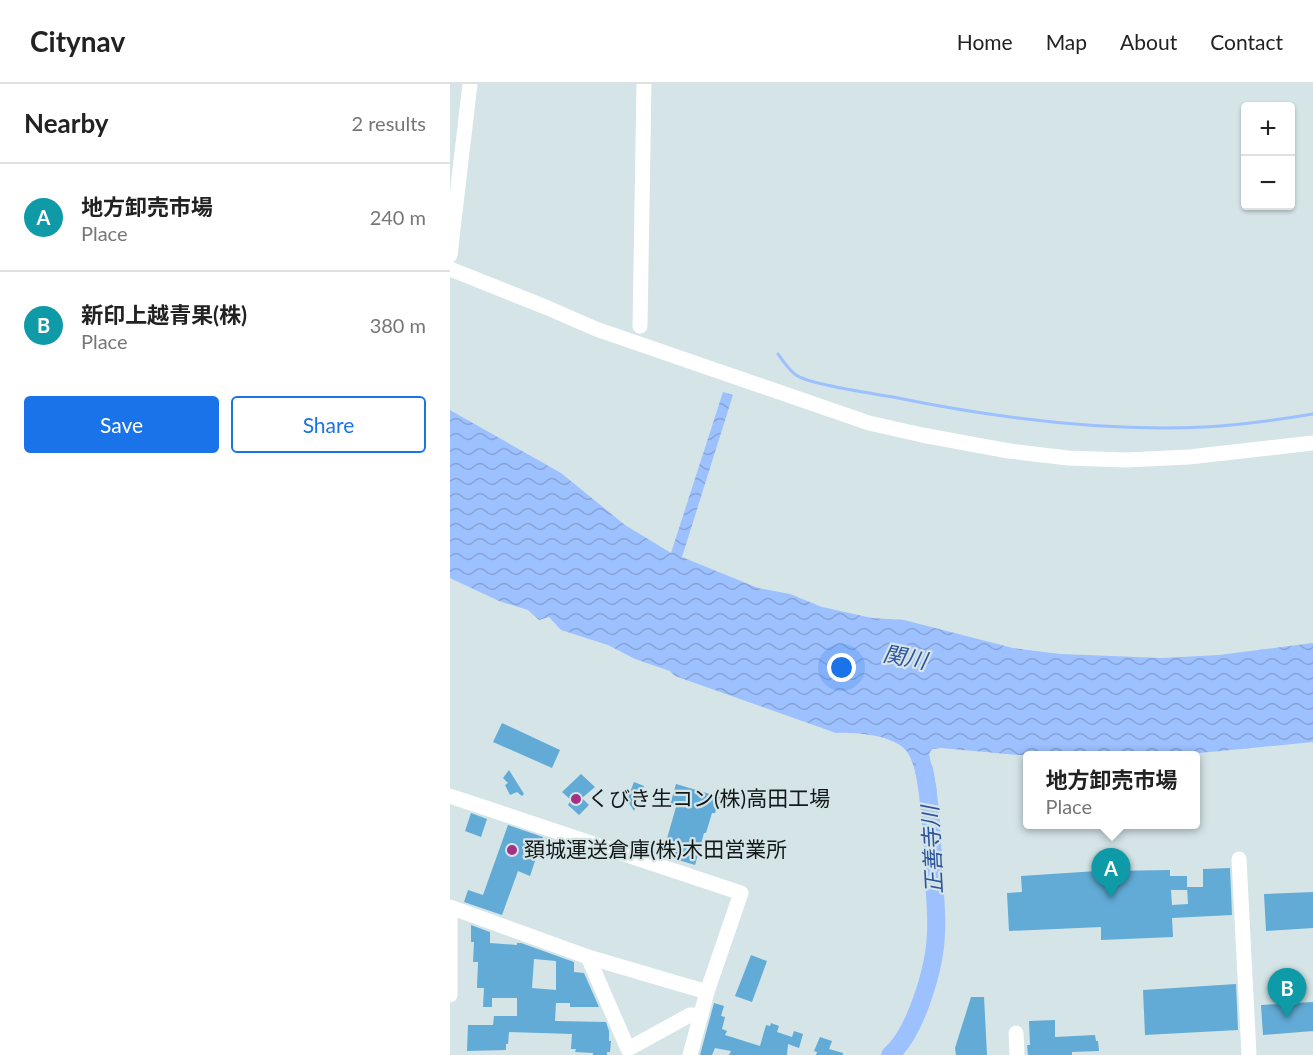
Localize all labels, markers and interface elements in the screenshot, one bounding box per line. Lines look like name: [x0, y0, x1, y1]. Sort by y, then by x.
text: Citynav: [30, 24, 125, 58]
text: Home: [957, 29, 1013, 54]
text: Map: [1046, 29, 1087, 54]
text: About: [1120, 29, 1177, 54]
text: Contact: [1210, 29, 1283, 54]
map controls: [1241, 102, 1295, 210]
button: +: [1241, 102, 1295, 156]
text: Nearby: [24, 107, 109, 139]
text: 2 results: [351, 111, 426, 135]
button: −: [1241, 156, 1295, 210]
text: 地方卸売市場: [81, 193, 213, 220]
text: A: [37, 205, 50, 229]
text: 240 m: [370, 205, 426, 229]
text: Place: [81, 221, 128, 245]
text: 新印上越青果(株): [81, 301, 247, 328]
text: B: [37, 313, 50, 337]
text: 380 m: [370, 313, 426, 337]
text: Place: [81, 329, 128, 353]
button: Save: [24, 396, 219, 453]
button: Share: [231, 396, 426, 453]
water label: 関川: [881, 639, 931, 674]
your location: [827, 653, 856, 682]
popup: [1023, 751, 1200, 829]
text: 地方卸売市場: [1045, 766, 1178, 793]
place label: くびき生コン(株)高田工場: [588, 785, 830, 810]
marker: くびき生コン(株)高田工場: [569, 792, 583, 806]
text: Place: [1045, 794, 1092, 818]
water label: 正善寺川: [916, 803, 947, 895]
place label: 頚城運送倉庫(株)木田営業所: [524, 836, 787, 861]
marker: 頚城運送倉庫(株)木田営業所: [505, 843, 519, 857]
pin: A: [1092, 848, 1130, 898]
pin: B: [1268, 968, 1306, 1018]

